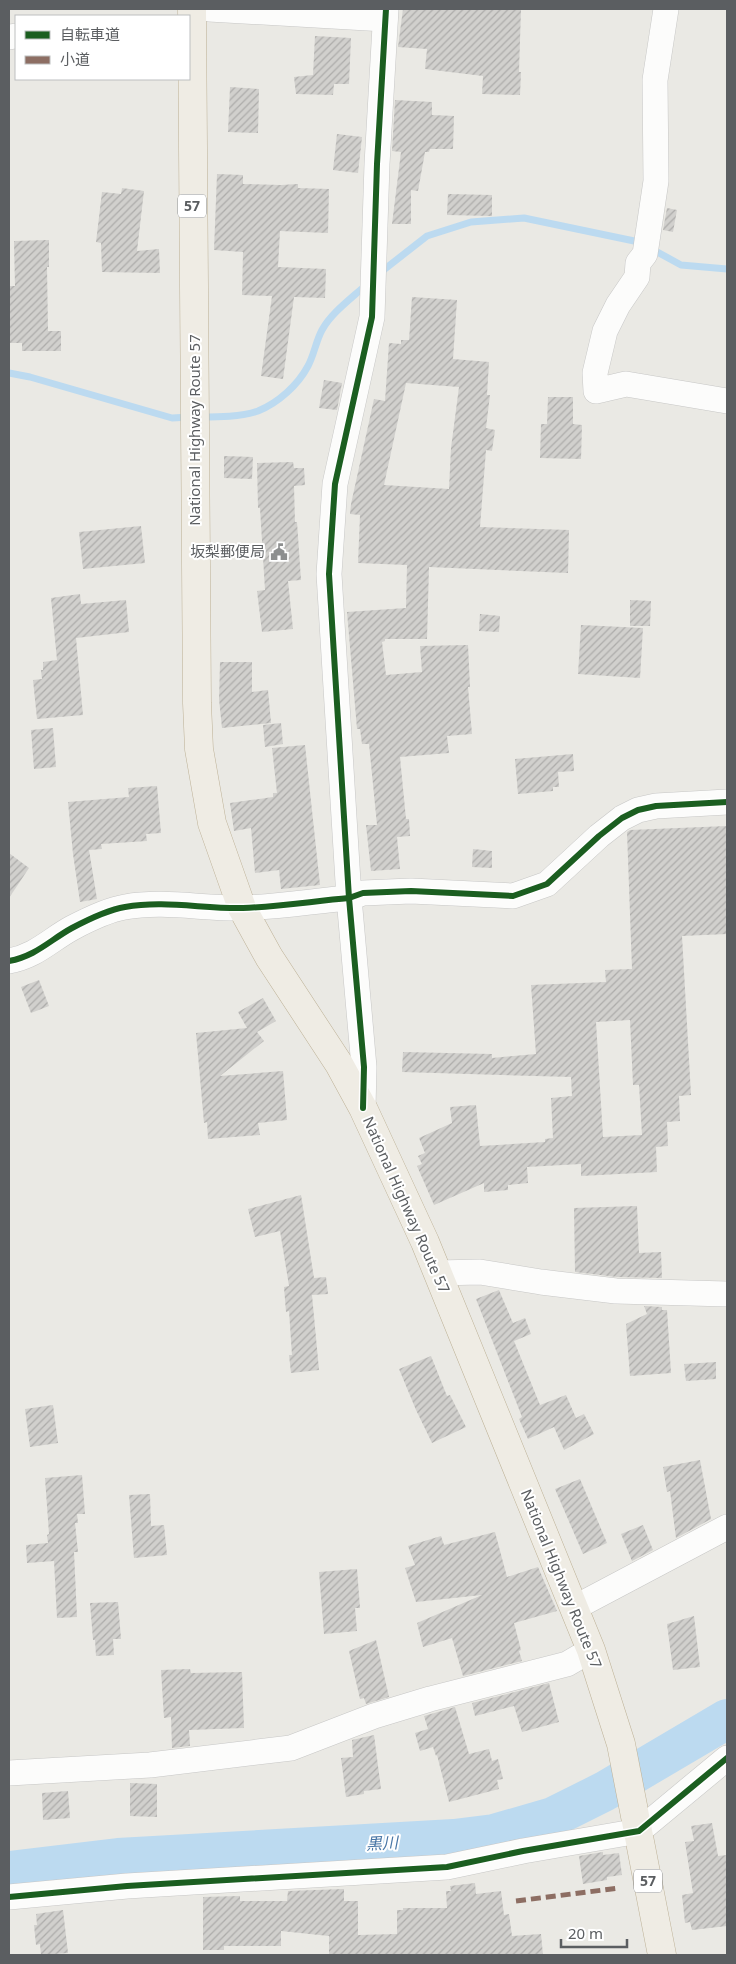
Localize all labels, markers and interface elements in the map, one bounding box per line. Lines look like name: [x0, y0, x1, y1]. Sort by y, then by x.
legend: [15, 15, 190, 80]
text: 自転車道: [60, 24, 120, 44]
text: 小道: [60, 49, 90, 69]
road number: 57: [178, 195, 206, 218]
street label: National Highway Route 57: [184, 334, 204, 526]
place label: 坂梨郵便局: [190, 541, 265, 561]
public building icon: 坂梨郵便局: [269, 542, 289, 562]
street label: National Highway Route 57: [359, 1113, 455, 1296]
street label: National Highway Route 57: [517, 1486, 607, 1671]
water label: 黒川: [365, 1831, 401, 1855]
road number: 57: [634, 1870, 662, 1892]
scale bar: [561, 1916, 627, 1948]
text: 20 m: [568, 1923, 603, 1943]

